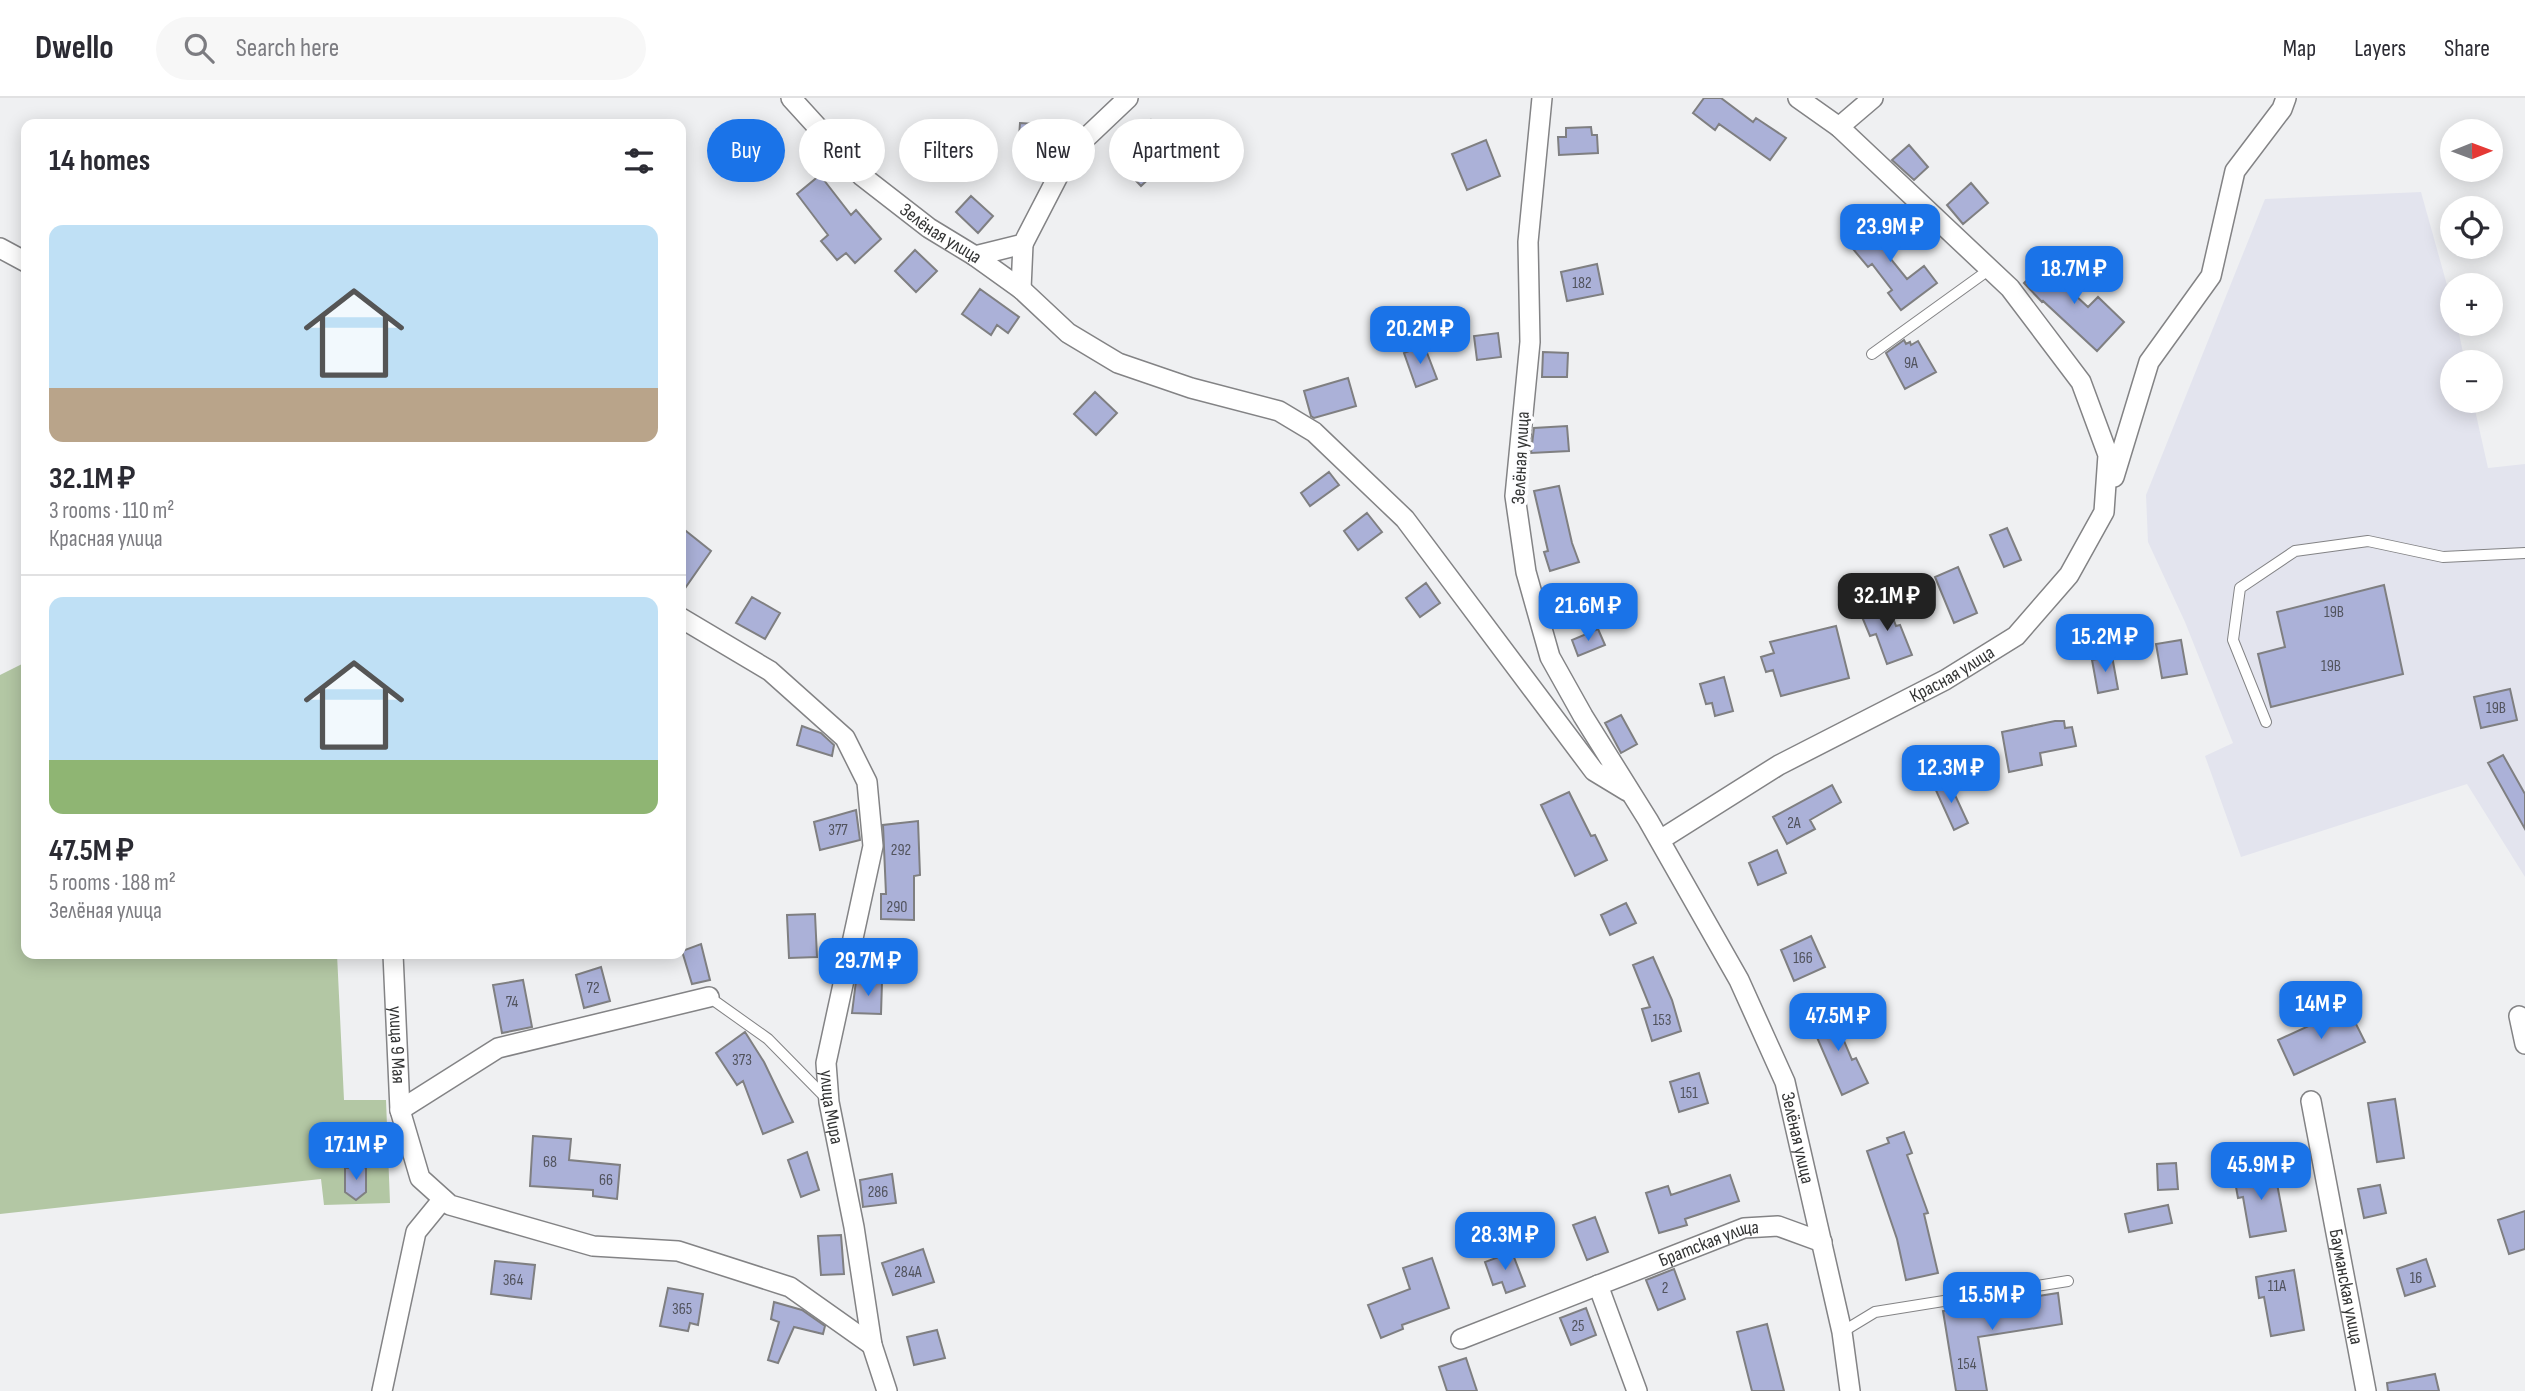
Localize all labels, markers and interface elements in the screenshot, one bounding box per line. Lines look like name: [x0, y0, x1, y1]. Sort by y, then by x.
search box: [156, 17, 646, 80]
text: Dwello: [35, 28, 114, 68]
icon: search: [180, 29, 218, 67]
text: Search here: [236, 33, 339, 64]
text: Map: [2283, 34, 2316, 63]
text: Layers: [2354, 34, 2406, 63]
text: Share: [2444, 34, 2490, 63]
chip: Buy: [707, 119, 785, 182]
chip: Rent: [799, 119, 885, 182]
chip: Filters: [899, 119, 998, 182]
chip: New: [1012, 119, 1095, 182]
chip: Apartment: [1109, 119, 1244, 182]
north arrow: [2440, 119, 2502, 182]
map controls: [2440, 119, 2503, 413]
icon: filters: [620, 142, 658, 180]
text: 14 homes: [49, 143, 150, 179]
button: locate: [2440, 196, 2503, 259]
street label: Зелёная улица: [895, 198, 986, 269]
pin: 23.9M ₽: [1825, 204, 1955, 264]
text: 23.9M ₽: [1856, 213, 1924, 241]
pin: 18.7M ₽: [2009, 246, 2139, 306]
text: 18.7M ₽: [2041, 255, 2107, 283]
icon: home: [291, 270, 417, 396]
button: +: [2440, 273, 2503, 336]
house number: 182: [1572, 274, 1592, 293]
pin: 20.2M ₽: [1355, 306, 1485, 366]
text: 20.2M ₽: [1386, 315, 1454, 343]
button: −: [2440, 350, 2503, 413]
house number: 9А: [1904, 354, 1918, 373]
street label: Зелёная улица: [1507, 411, 1535, 505]
text: 32.1M ₽: [49, 461, 136, 497]
text: 3 rooms · 110 m²: [49, 497, 174, 525]
text: Красная улица: [49, 525, 163, 553]
pin: 32.1M ₽: [1822, 574, 1952, 633]
text: 32.1M ₽: [1854, 582, 1920, 610]
pin: 21.6M ₽: [1523, 584, 1653, 643]
text: 21.6M ₽: [1555, 592, 1621, 620]
house number: 19В: [2324, 603, 2344, 622]
pin: 15.2M ₽: [2040, 614, 2170, 674]
text: 15.2M ₽: [2072, 623, 2138, 651]
street label: Красная улица: [1906, 641, 1999, 708]
icon: home: [291, 642, 417, 768]
house number: 19В: [2321, 657, 2341, 676]
house number: 19В: [2486, 699, 2506, 718]
pin: 12.3M ₽: [1886, 746, 2016, 805]
text: 12.3M ₽: [1918, 754, 1984, 782]
house number: 2А: [1787, 814, 1801, 833]
house number: 377: [828, 821, 848, 840]
text: 47.5M ₽: [49, 833, 134, 869]
house number: 292: [891, 841, 911, 860]
text: 5 rooms · 188 m²: [49, 869, 176, 897]
text: Зелёная улица: [49, 897, 162, 925]
house number: 290: [887, 898, 907, 917]
pin: 29.7M ₽: [803, 939, 933, 998]
text: 29.7M ₽: [835, 947, 901, 975]
house number: 166: [1793, 949, 1813, 968]
house number: 72: [587, 979, 599, 998]
pin: 14M ₽: [2272, 982, 2370, 1041]
text: 14M ₽: [2295, 990, 2347, 1018]
house number: 74: [506, 993, 518, 1012]
pin: 47.5M ₽: [1773, 993, 1903, 1053]
text: 47.5M ₽: [1805, 1002, 1871, 1030]
street label: улица 9 Мая: [384, 1006, 410, 1084]
house number: 153: [1653, 1011, 1671, 1030]
house number: 373: [732, 1051, 752, 1070]
street label: улица Мира: [815, 1069, 849, 1146]
house number: 151: [1680, 1084, 1698, 1103]
street label: Зелёная улица: [1776, 1090, 1819, 1186]
pin: 17.1M ₽: [291, 1122, 421, 1182]
text: 17.1M ₽: [325, 1131, 387, 1159]
pin: 45.9M ₽: [2196, 1142, 2326, 1202]
text: 45.9M ₽: [2227, 1151, 2295, 1179]
house number: 68: [543, 1153, 557, 1172]
house number: 66: [599, 1171, 613, 1190]
house number: 286: [868, 1183, 888, 1202]
pin: 28.3M ₽: [1440, 1212, 1570, 1272]
street label: Братская улица: [1655, 1216, 1759, 1272]
text: 28.3M ₽: [1471, 1221, 1539, 1249]
street label: Бауманская улица: [2324, 1227, 2368, 1346]
house number: 284А: [894, 1263, 922, 1282]
house number: 16: [2410, 1269, 2422, 1288]
house number: 364: [503, 1271, 524, 1290]
pin: 15.5M ₽: [1927, 1272, 2057, 1332]
house number: 11А: [2268, 1277, 2286, 1296]
house number: 2: [1662, 1279, 1668, 1298]
text: 15.5M ₽: [1959, 1281, 2025, 1309]
house number: 365: [672, 1300, 692, 1319]
house number: 25: [1571, 1317, 1585, 1336]
house number: 154: [1958, 1355, 1977, 1374]

